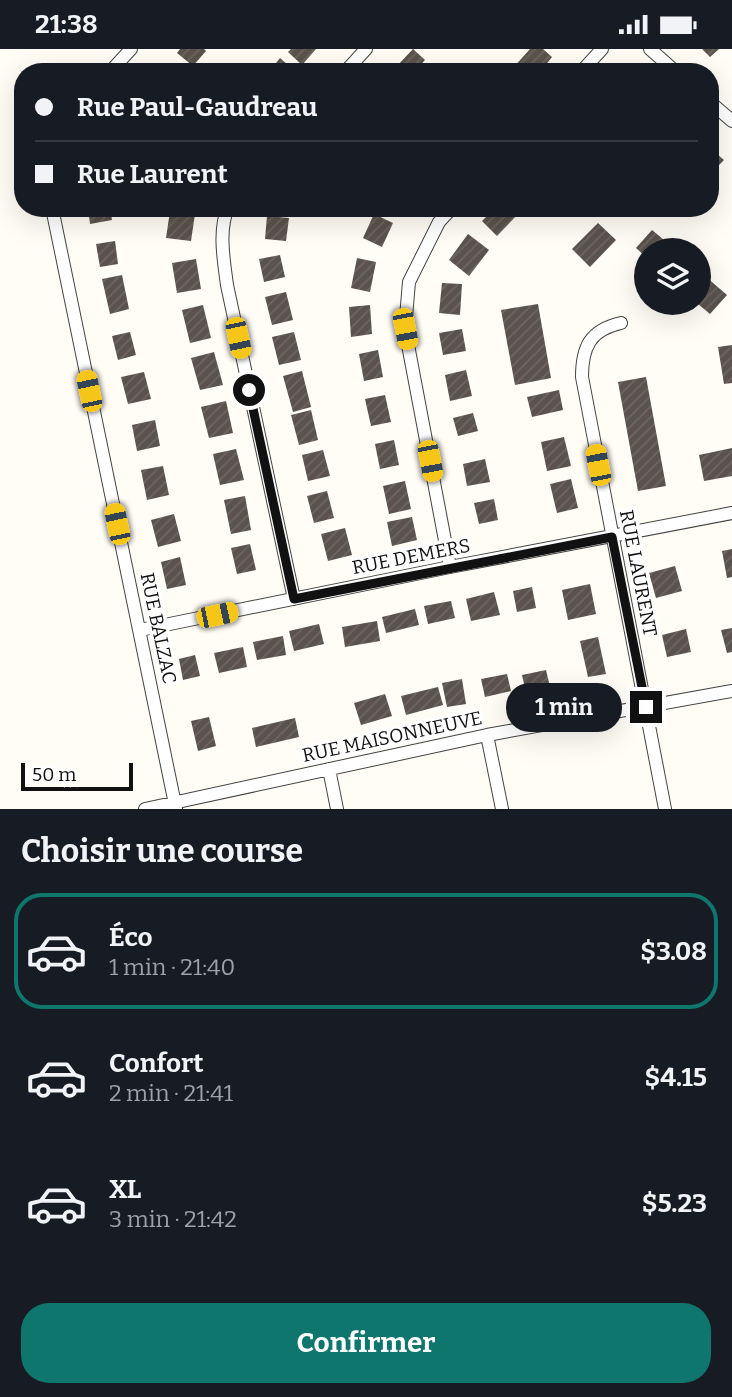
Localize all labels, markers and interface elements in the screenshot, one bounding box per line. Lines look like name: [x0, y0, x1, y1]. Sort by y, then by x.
text: 21:38: [35, 9, 98, 40]
text: Rue Paul-Gaudreau: [77, 92, 317, 123]
text: Rue Laurent: [77, 159, 228, 190]
map controls: [634, 238, 711, 315]
button: layers: [634, 238, 711, 315]
car: [391, 306, 420, 352]
car: [224, 315, 253, 361]
car: [75, 368, 104, 414]
route start: [233, 374, 265, 406]
car: [416, 438, 445, 484]
car: [584, 442, 613, 488]
car: [103, 501, 132, 547]
street label: RUE LAURENT: [615, 508, 662, 638]
street label: RUE DEMERS: [350, 534, 472, 579]
street label: RUE BALZAC: [136, 570, 182, 686]
car: [195, 600, 240, 630]
callout: 1 min: [506, 683, 622, 731]
route end: [630, 691, 662, 723]
text: 1 min: [535, 693, 593, 721]
street label: RUE MAISONNEUVE: [300, 706, 484, 767]
scale bar: [21, 760, 133, 792]
text: 50 m: [32, 763, 76, 786]
text: Choisir une course: [21, 832, 303, 870]
icon: car: [25, 920, 88, 983]
text: Éco: [109, 922, 152, 953]
text: $3.08: [640, 936, 707, 967]
text: 1 min · 21:40: [109, 953, 235, 981]
icon: car: [25, 1046, 88, 1109]
text: Confort: [109, 1048, 204, 1079]
text: $4.15: [644, 1062, 707, 1093]
text: 2 min · 21:41: [109, 1079, 233, 1107]
icon: car: [25, 1172, 88, 1235]
text: XL: [109, 1174, 141, 1205]
text: $5.23: [642, 1188, 707, 1219]
text: 3 min · 21:42: [109, 1205, 237, 1233]
button: Confirmer: [21, 1303, 711, 1383]

